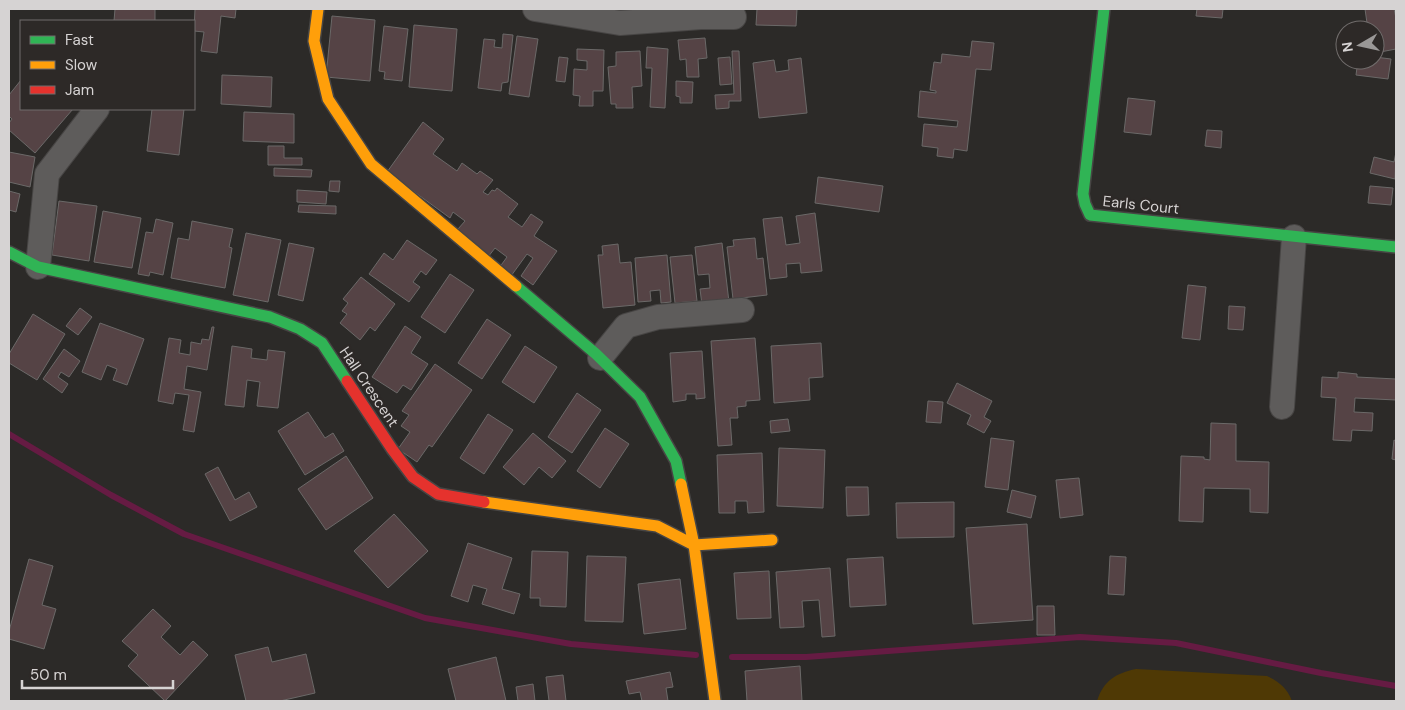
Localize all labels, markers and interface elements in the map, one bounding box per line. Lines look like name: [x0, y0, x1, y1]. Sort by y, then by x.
legend: [20, 20, 195, 110]
north arrow: [1335, 20, 1385, 70]
text: Fast: [65, 30, 94, 50]
text: N: [1337, 41, 1357, 53]
text: Slow: [65, 55, 98, 75]
text: Jam: [65, 80, 94, 100]
street label: Earls Court: [1102, 191, 1180, 219]
street label: Hall Crescent: [335, 343, 403, 431]
scale bar: [22, 658, 174, 690]
text: 50 m: [30, 665, 67, 685]

